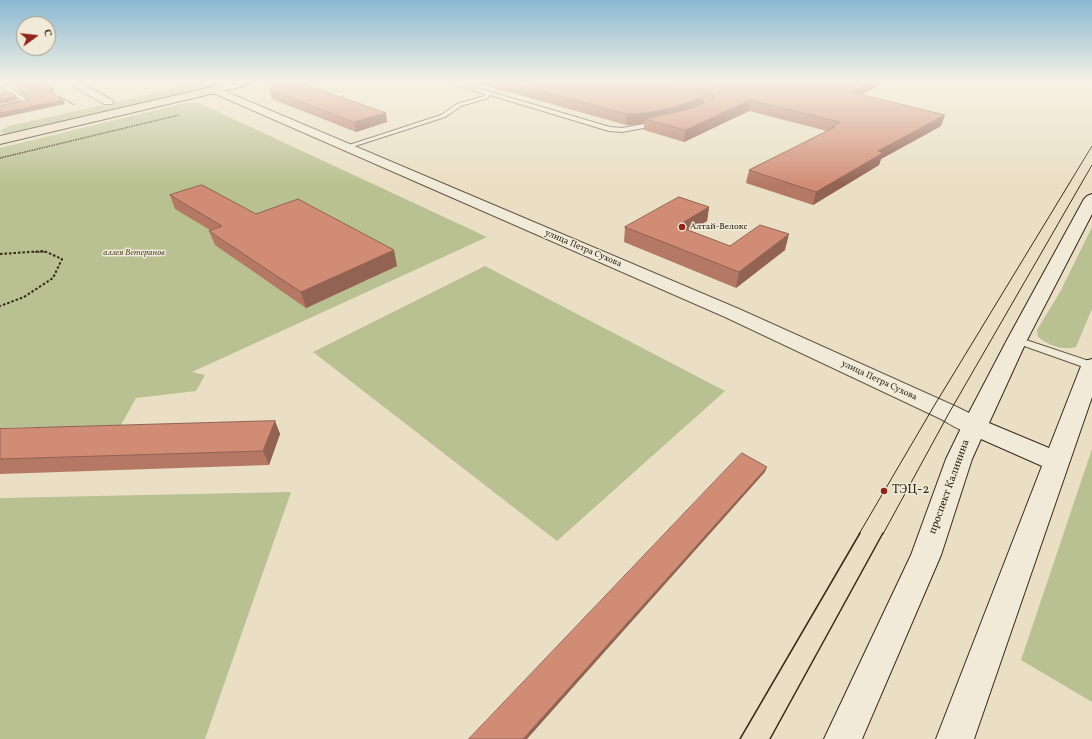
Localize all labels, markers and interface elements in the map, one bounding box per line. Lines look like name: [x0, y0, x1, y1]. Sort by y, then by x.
north arrow: [16, 16, 56, 56]
text: С: [39, 28, 55, 38]
marker: Алтай-Велокс: [677, 222, 687, 232]
place label: Алтай-Велокс: [690, 222, 747, 232]
street label: улица Петра Сухова: [543, 228, 623, 270]
park label: аллея Ветеранов: [103, 248, 165, 258]
street label: улица Петра Сухова: [839, 359, 919, 403]
street label: проспект Калинина: [927, 438, 973, 536]
place label: ТЭЦ-2: [892, 483, 930, 499]
marker: ТЭЦ-2: [879, 486, 889, 496]

